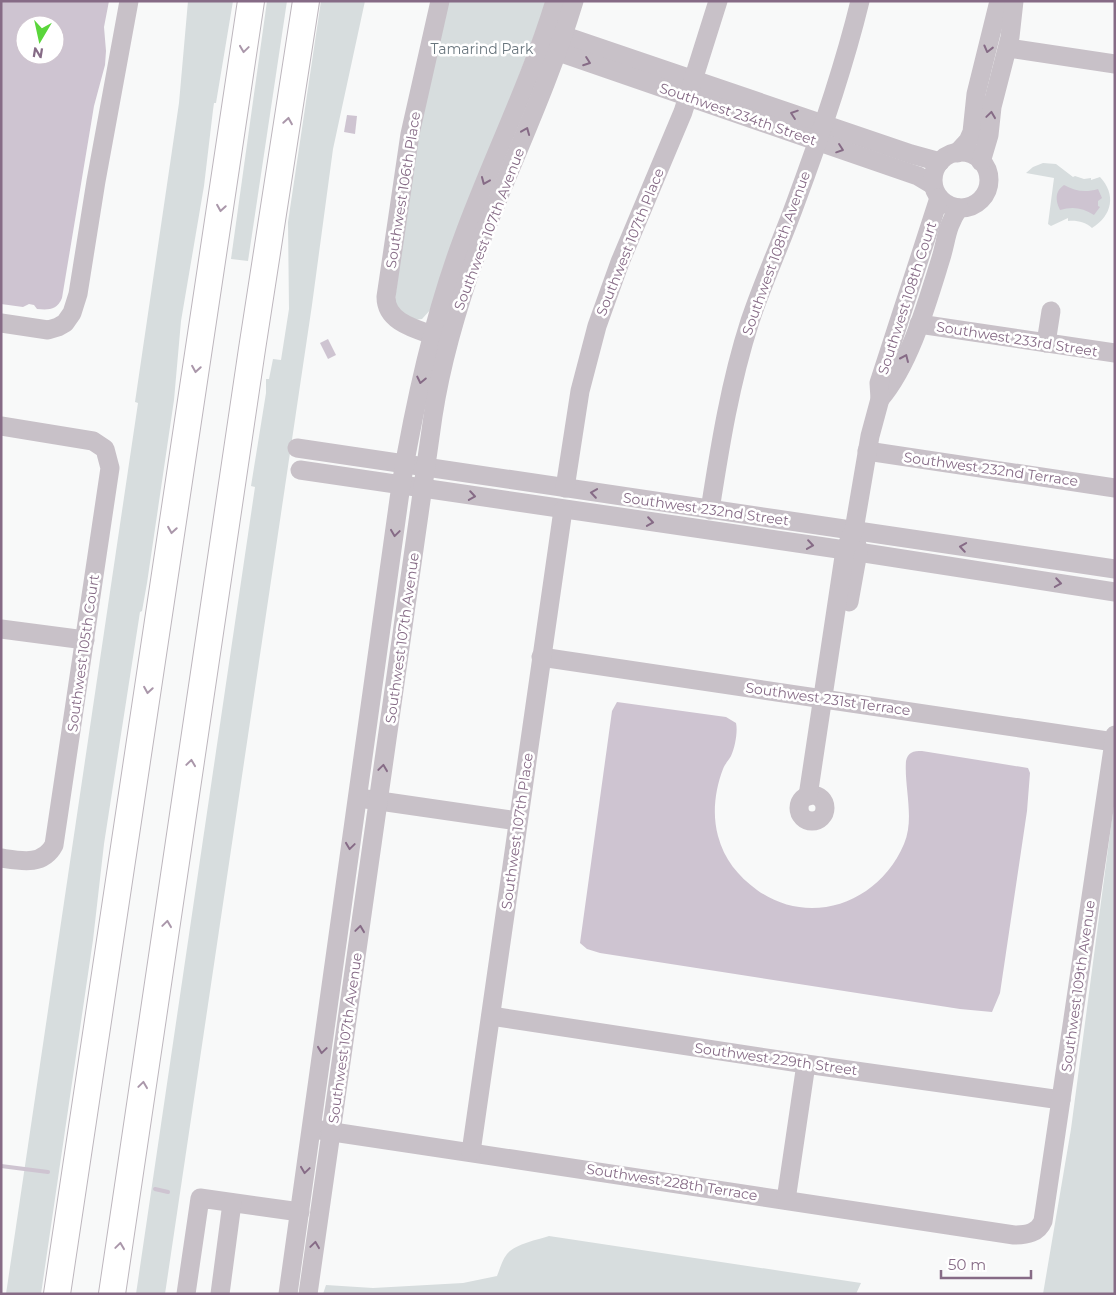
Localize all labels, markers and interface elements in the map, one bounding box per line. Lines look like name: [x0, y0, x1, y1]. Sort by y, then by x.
north arrow: [15, 15, 65, 65]
park label: Tamarind Park: [431, 40, 534, 58]
text: N: [31, 43, 45, 63]
one-way arrow: [983, 44, 994, 53]
one-way arrow: [239, 46, 250, 54]
one-way arrow: [582, 56, 591, 66]
street label: Southwest 234th Street: [657, 79, 819, 149]
street label: Southwest 106th Place: [382, 110, 424, 270]
one-way arrow: [791, 110, 799, 120]
one-way arrow: [985, 110, 996, 118]
one-way arrow: [283, 117, 293, 126]
one-way arrow: [520, 127, 530, 136]
one-way arrow: [835, 143, 843, 153]
street label: Southwest 107th Avenue: [450, 145, 528, 313]
street label: Southwest 107th Place: [592, 165, 668, 319]
street label: Southwest 108th Avenue: [738, 168, 814, 338]
one-way arrow: [481, 177, 491, 185]
one-way arrow: [216, 204, 226, 213]
street label: Southwest 108th Court: [874, 219, 940, 377]
street label: Southwest 233rd Street: [935, 317, 1099, 361]
one-way arrow: [899, 354, 910, 363]
one-way arrow: [192, 365, 202, 373]
one-way arrow: [416, 376, 427, 384]
street label: Southwest 232nd Terrace: [903, 448, 1079, 490]
one-way arrow: [590, 488, 598, 498]
street label: Southwest 232nd Street: [622, 488, 790, 530]
one-way arrow: [467, 490, 476, 500]
one-way arrow: [646, 516, 654, 527]
one-way arrow: [167, 526, 178, 534]
one-way arrow: [390, 529, 401, 537]
one-way arrow: [807, 539, 815, 550]
one-way arrow: [958, 542, 967, 552]
street label: Southwest 107th Avenue: [381, 551, 423, 725]
street label: Southwest 105th Court: [63, 573, 103, 733]
one-way arrow: [1053, 577, 1062, 587]
street label: Southwest 231st Terrace: [744, 679, 912, 719]
one-way arrow: [143, 687, 154, 695]
street label: Southwest 107th Place: [497, 752, 537, 910]
one-way arrow: [185, 759, 196, 767]
one-way arrow: [378, 764, 388, 772]
one-way arrow: [345, 842, 356, 850]
street label: Southwest 109th Avenue: [1057, 899, 1099, 1073]
one-way arrow: [161, 920, 172, 928]
one-way arrow: [355, 924, 365, 933]
street label: Southwest 107th Avenue: [324, 951, 366, 1125]
street label: Southwest 229th Street: [693, 1039, 859, 1079]
one-way arrow: [317, 1046, 328, 1054]
one-way arrow: [138, 1080, 148, 1089]
street label: Southwest 228th Terrace: [585, 1160, 759, 1204]
one-way arrow: [301, 1166, 311, 1175]
one-way arrow: [114, 1241, 124, 1250]
one-way arrow: [309, 1241, 320, 1249]
scale bar: [941, 1248, 1031, 1280]
text: 50 m: [948, 1255, 986, 1274]

